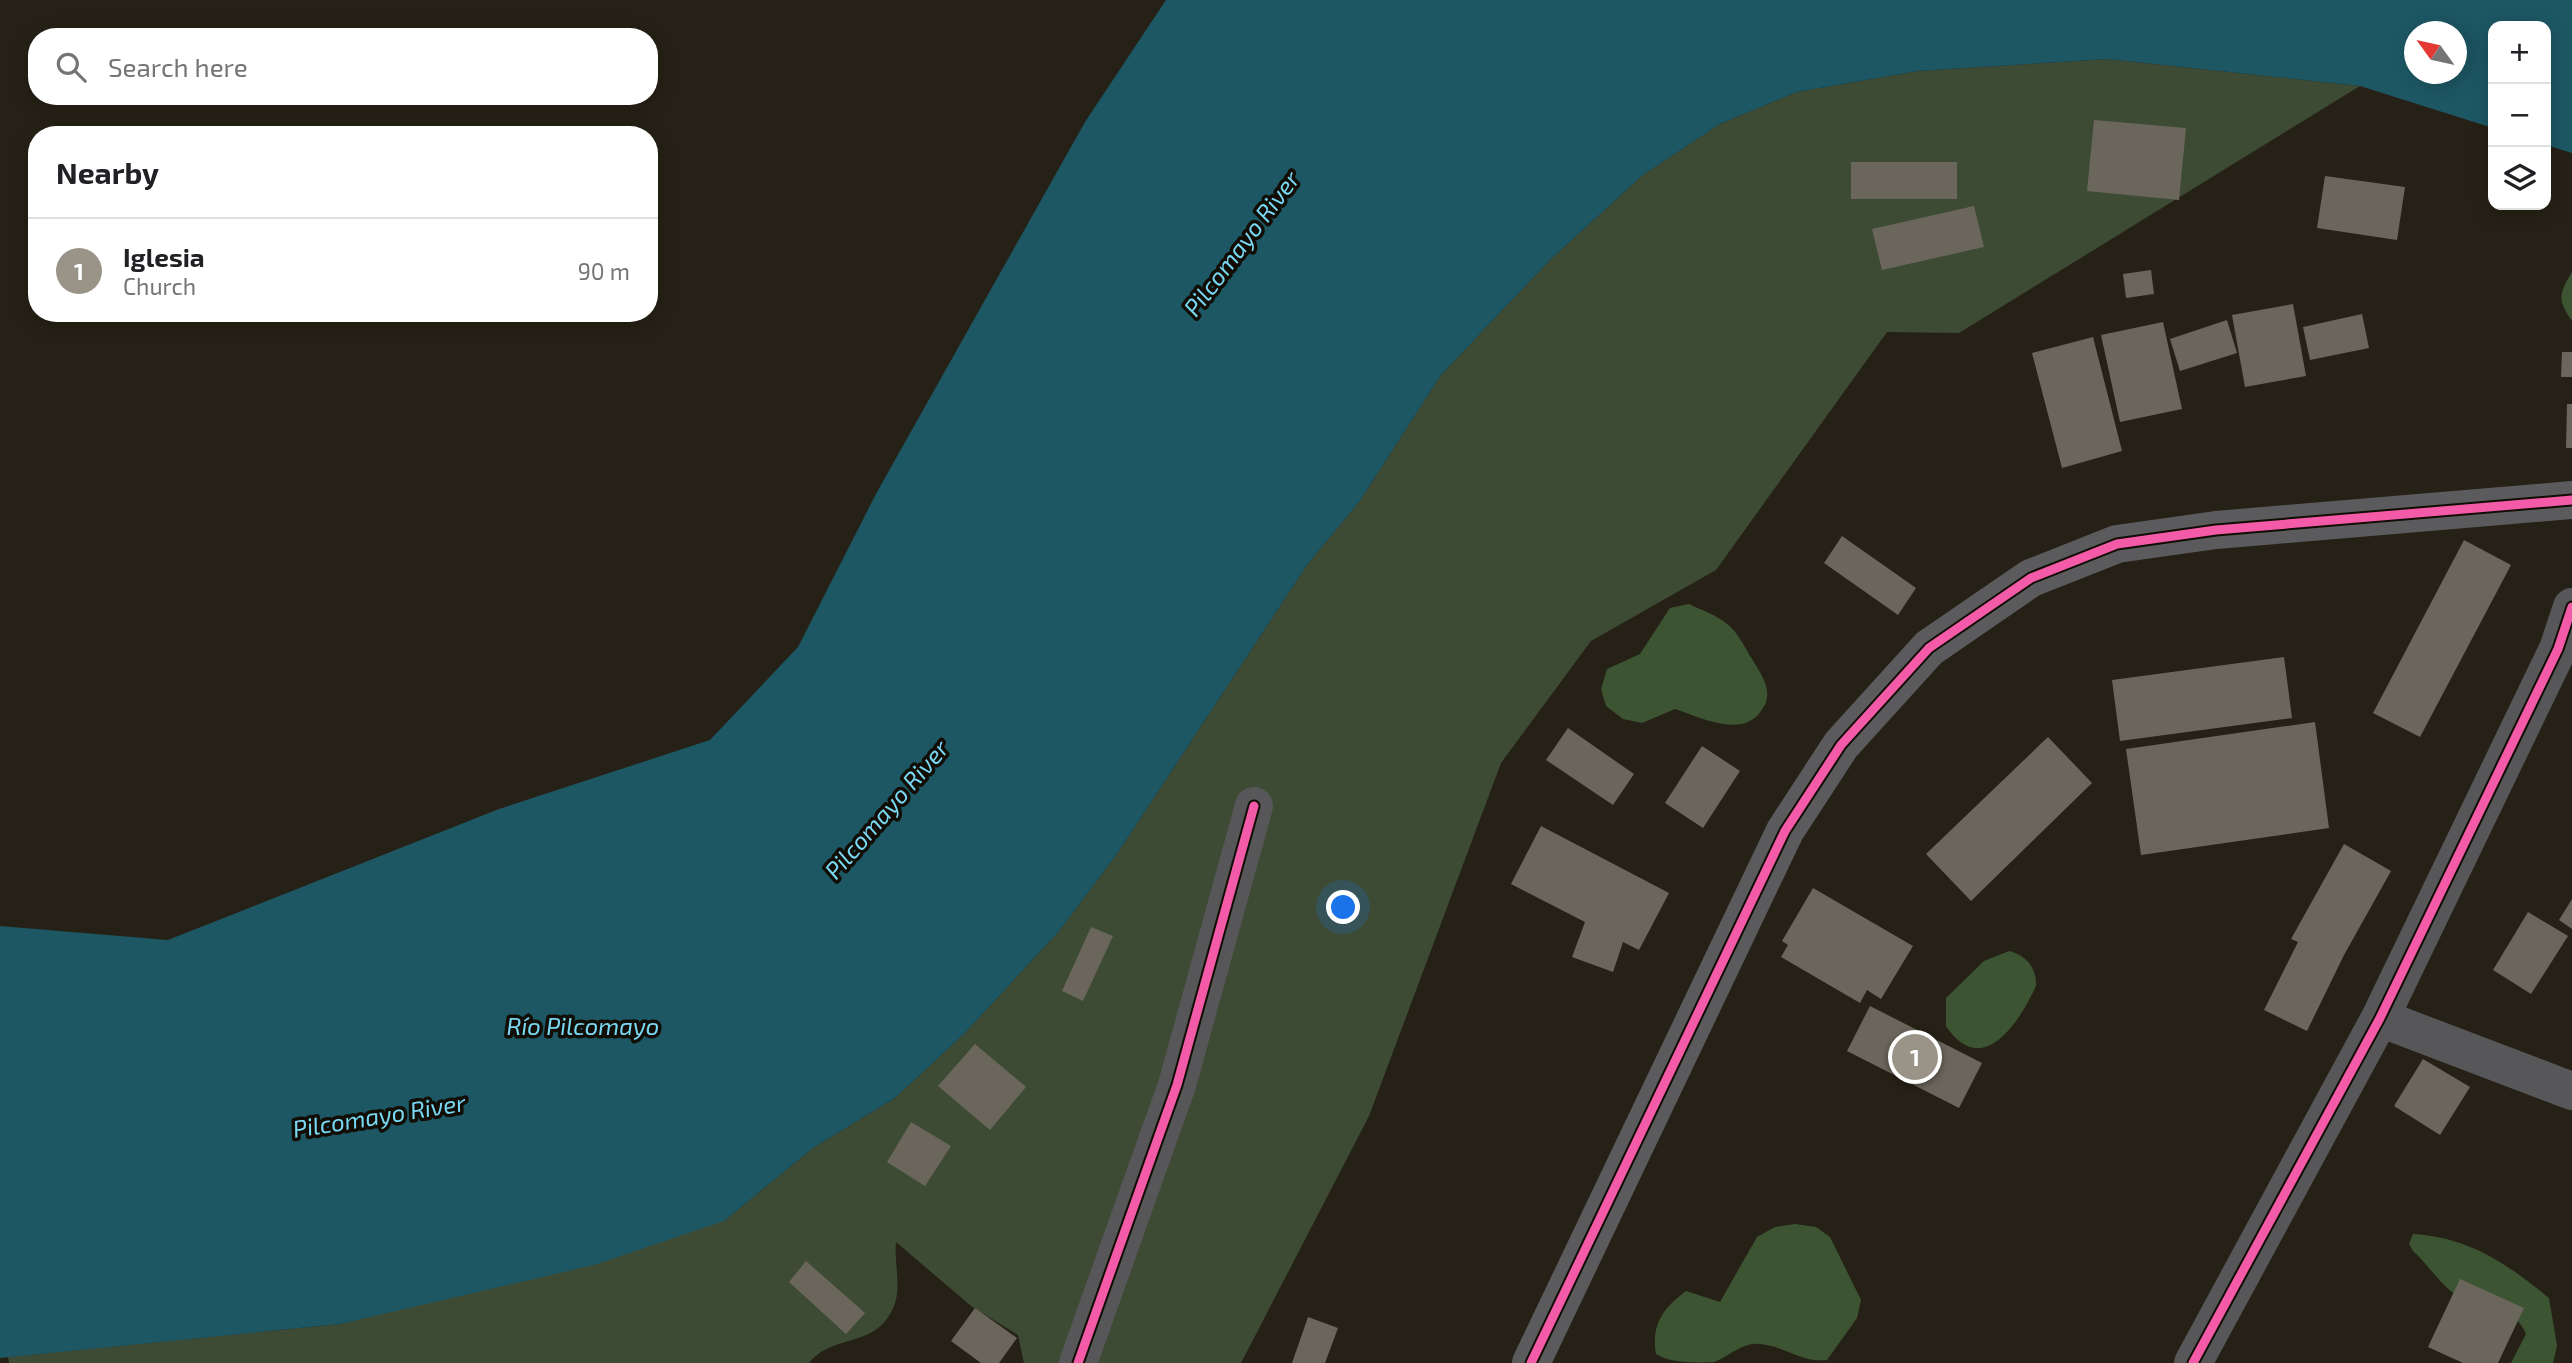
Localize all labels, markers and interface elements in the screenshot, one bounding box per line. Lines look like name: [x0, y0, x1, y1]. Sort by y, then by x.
north arrow: [2404, 21, 2467, 84]
map controls: [2488, 21, 2551, 210]
button: +: [2488, 21, 2551, 84]
search box: [28, 28, 658, 105]
icon: search: [52, 48, 90, 86]
text: Search here: [108, 51, 248, 82]
button: −: [2488, 84, 2551, 147]
button: layers: [2488, 147, 2551, 210]
text: Nearby: [56, 154, 159, 190]
water label: Pilcomayo River: [1177, 164, 1305, 321]
text: Iglesia: [123, 241, 205, 272]
text: 1: [74, 257, 84, 285]
text: 90 m: [578, 257, 630, 285]
text: Church: [123, 272, 196, 300]
water label: Pilcomayo River: [818, 733, 954, 884]
your location: [1326, 890, 1360, 924]
water label: Río Pilcomayo: [507, 1011, 659, 1040]
pin: 1: [1892, 1031, 1938, 1083]
water label: Pilcomayo River: [291, 1087, 468, 1143]

